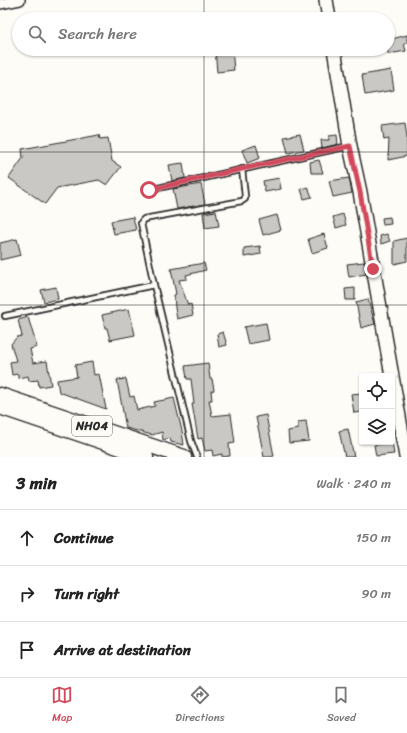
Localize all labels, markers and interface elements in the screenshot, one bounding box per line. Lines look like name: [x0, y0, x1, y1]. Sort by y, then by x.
search box: [12, 12, 395, 56]
text: Search here: [58, 21, 137, 47]
icon: search: [26, 23, 48, 45]
route start: [140, 181, 158, 199]
route end: [364, 260, 382, 278]
map controls: [359, 373, 395, 445]
button: locate: [359, 373, 395, 409]
button: layers: [359, 409, 395, 445]
road number: NH04: [72, 416, 112, 436]
text: 3 min: [16, 468, 57, 498]
text: Walk · 240 m: [316, 472, 391, 495]
text: Continue: [54, 525, 114, 551]
text: 150 m: [356, 526, 391, 549]
icon: ahead: [16, 527, 38, 549]
text: Turn right: [54, 581, 119, 607]
text: 90 m: [361, 582, 391, 605]
icon: right: [16, 583, 38, 605]
text: Arrive at destination: [54, 637, 191, 663]
icon: arrive: [16, 639, 38, 661]
tab: Map: [51, 684, 73, 727]
tab: Directions: [175, 684, 225, 727]
tab: Saved: [327, 684, 356, 727]

